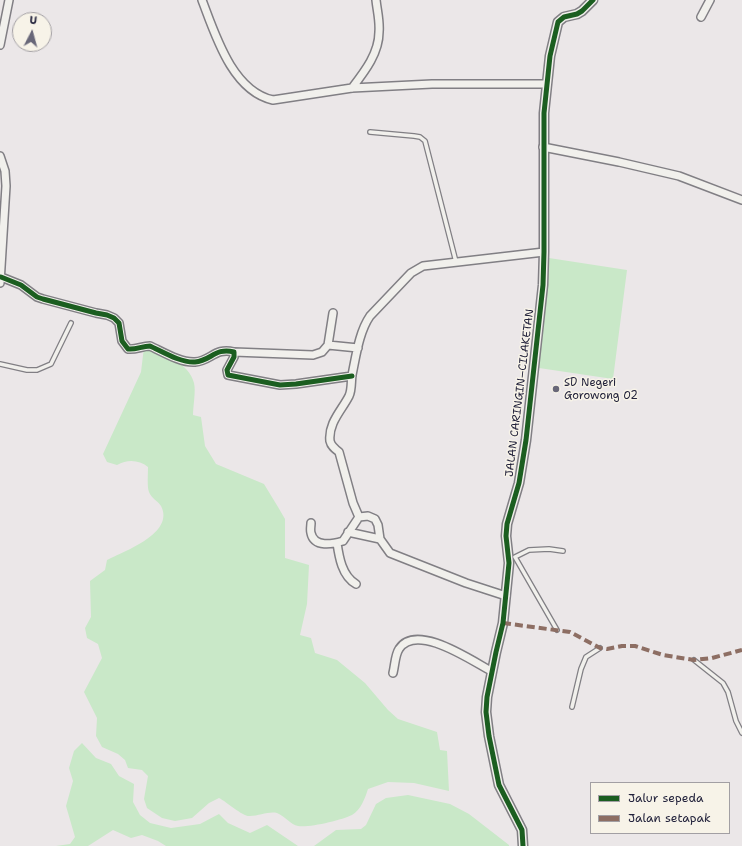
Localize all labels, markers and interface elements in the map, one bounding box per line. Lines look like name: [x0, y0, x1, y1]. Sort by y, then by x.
north arrow: [12, 12, 52, 52]
text: U: [29, 13, 38, 28]
street label: JALAN CARINGIN–CILAKETAN: [503, 308, 537, 478]
place label: SD Negeri Gorowong 02: [564, 376, 638, 402]
marker: SD Negeri Gorowong 02: [551, 384, 561, 394]
legend: [590, 782, 730, 834]
text: Jalur sepeda: [628, 790, 704, 806]
text: Jalan setapak: [628, 810, 711, 826]

